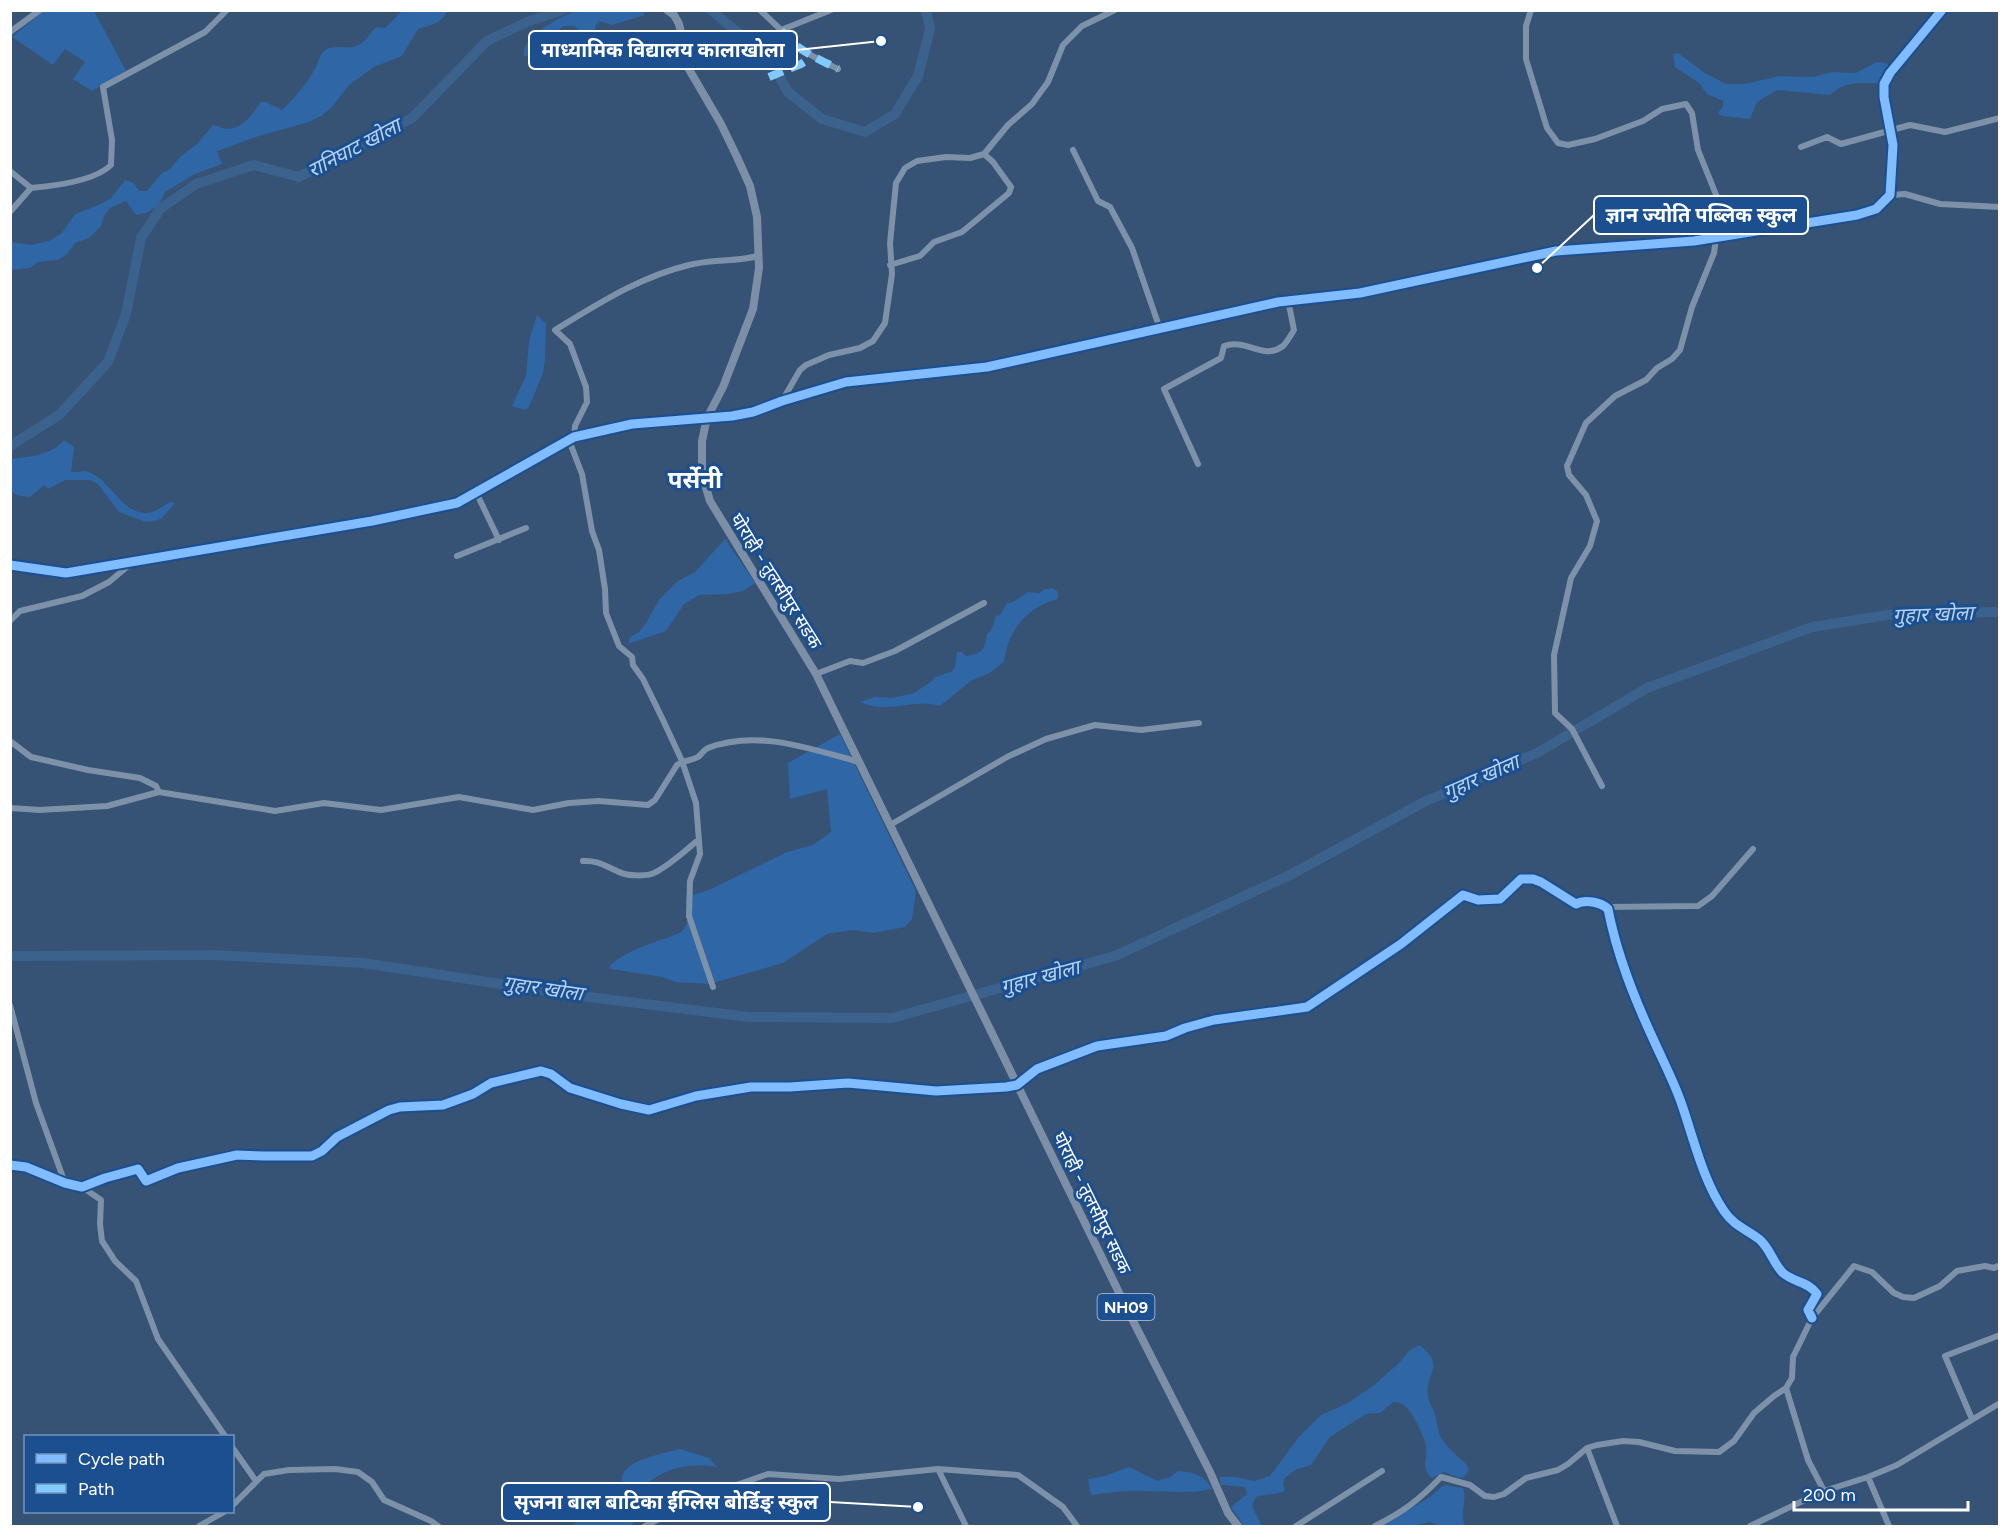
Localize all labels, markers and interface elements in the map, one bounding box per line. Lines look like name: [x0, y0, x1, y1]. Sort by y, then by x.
callout: माध्यामिक विद्यालय कालाखोला: [529, 31, 797, 69]
text: माध्यामिक विद्यालय कालाखोला: [541, 38, 786, 62]
water label: रानिघाट खोला: [303, 112, 408, 183]
callout: ज्ञान ज्योति पब्लिक स्कुल: [1594, 196, 1808, 234]
text: ज्ञान ज्योति पब्लिक स्कुल: [1606, 203, 1798, 228]
district label: पर्सेनी: [668, 465, 723, 494]
street label: घोराही - तुलसीपुर सडक: [725, 509, 827, 654]
water label: गुहार खोला: [1892, 600, 1977, 628]
water label: गुहार खोला: [1439, 748, 1527, 805]
water label: गुहार खोला: [998, 954, 1086, 1000]
water label: गुहार खोला: [501, 971, 588, 1007]
street label: घोराही - तुलसीपुर सडक: [1047, 1129, 1136, 1279]
road number: NH09: [1098, 1294, 1154, 1320]
legend: [24, 1435, 234, 1513]
text: Cycle path: [78, 1448, 165, 1470]
scale bar: [1794, 1474, 1968, 1512]
text: Path: [78, 1478, 114, 1500]
callout: सृजना बाल बाटिका ईंग्लिस बोर्डिङ् स्कुल: [502, 1483, 830, 1521]
text: 200 m: [1803, 1484, 1856, 1506]
text: सृजना बाल बाटिका ईंग्लिस बोर्डिङ् स्कुल: [514, 1490, 819, 1515]

